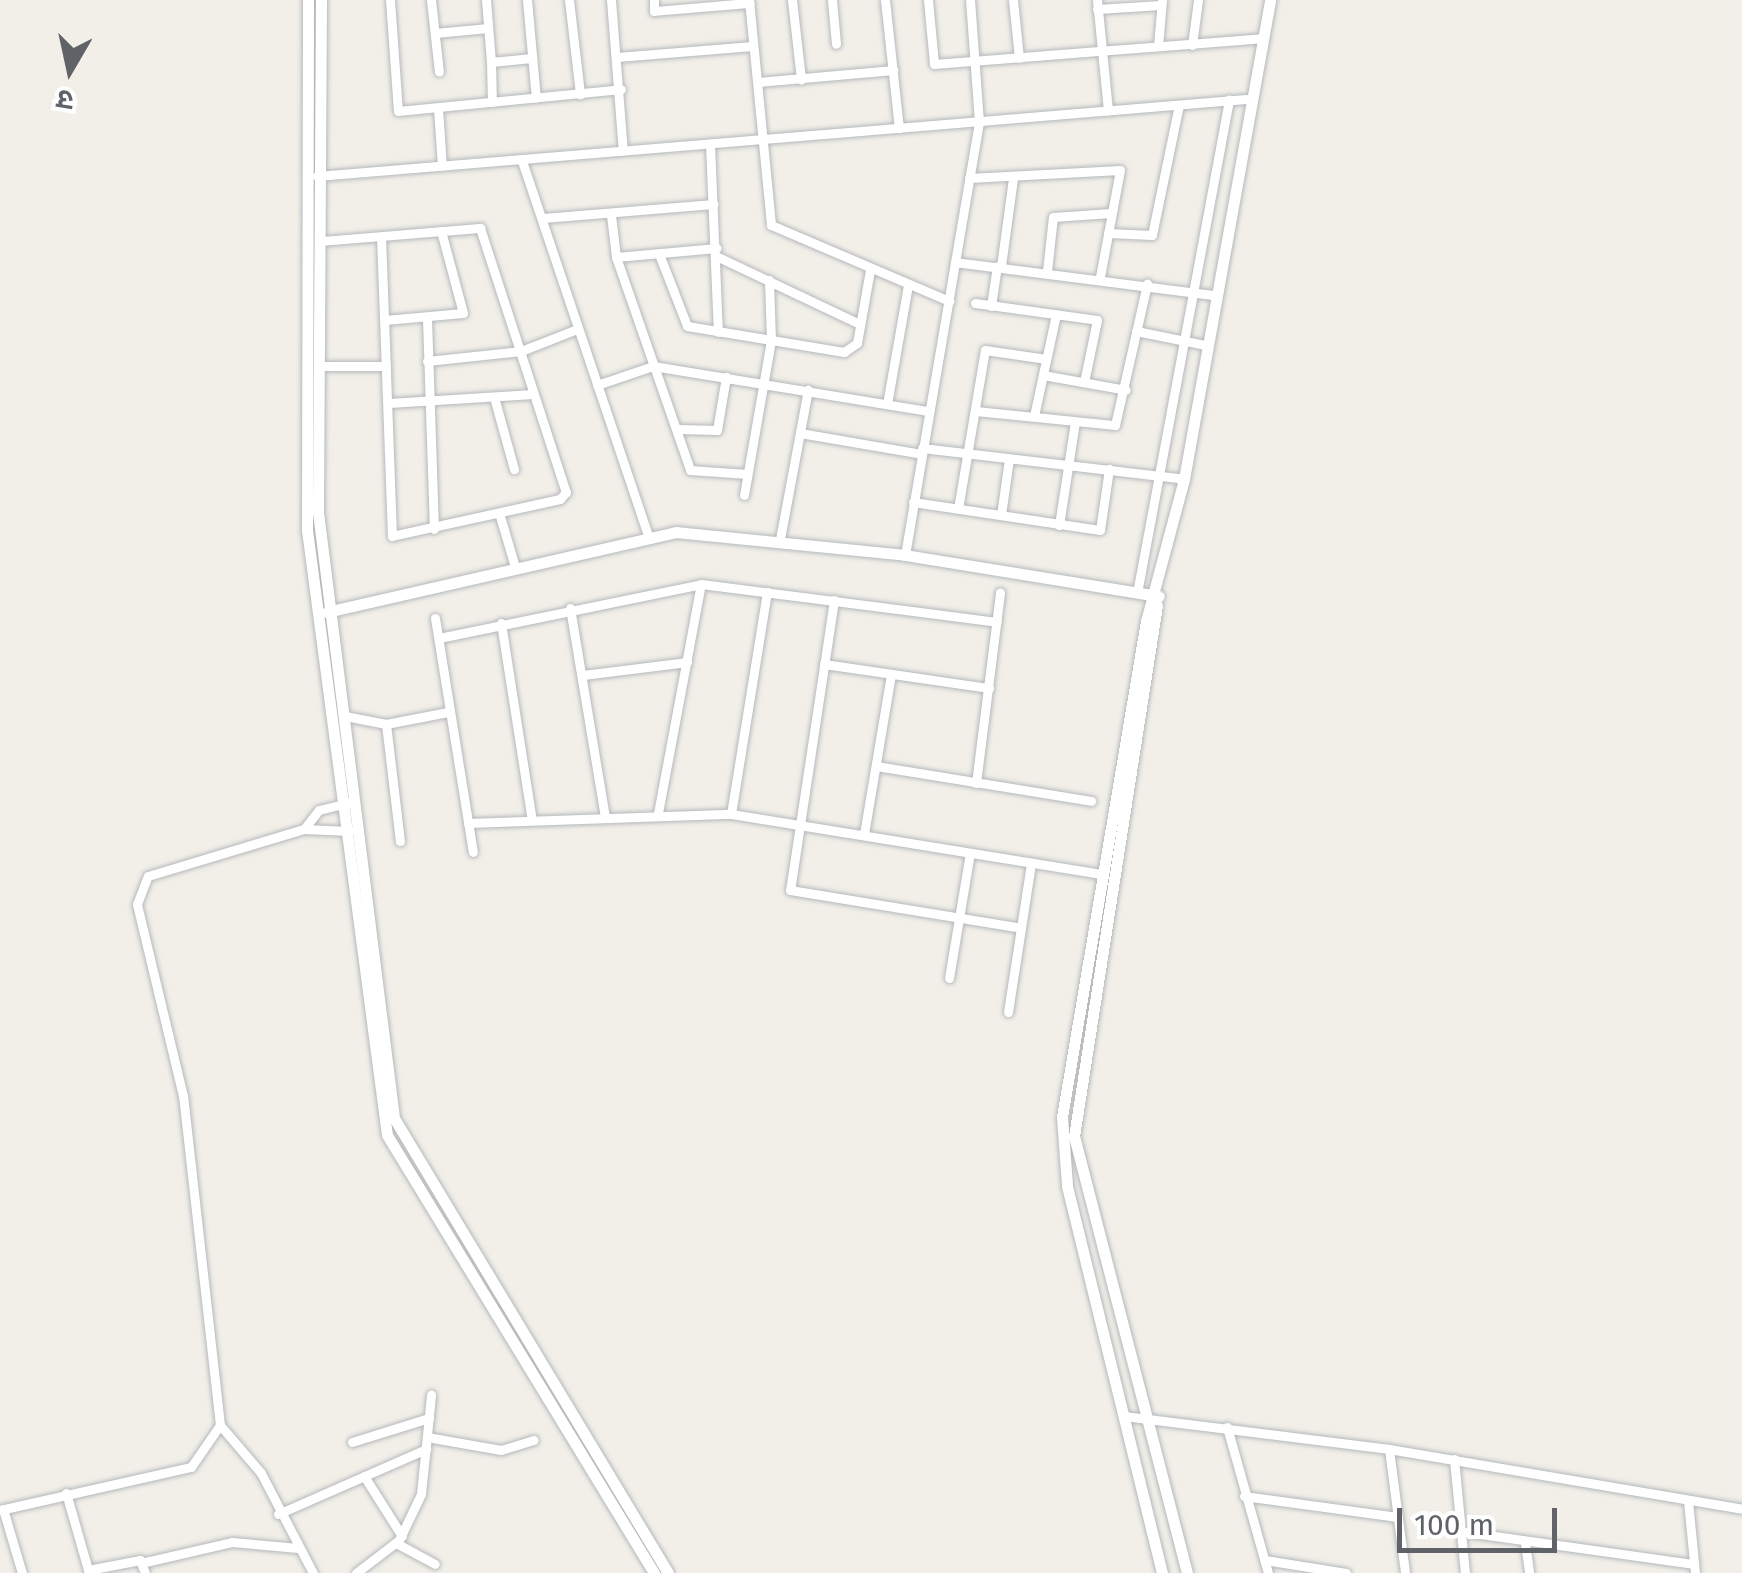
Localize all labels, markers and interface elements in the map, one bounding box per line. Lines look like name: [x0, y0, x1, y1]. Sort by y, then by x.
north arrow: [20, 20, 120, 120]
text: उ: [55, 83, 76, 118]
scale bar: [1402, 1488, 1562, 1550]
text: 100 m: [1414, 1507, 1494, 1543]

